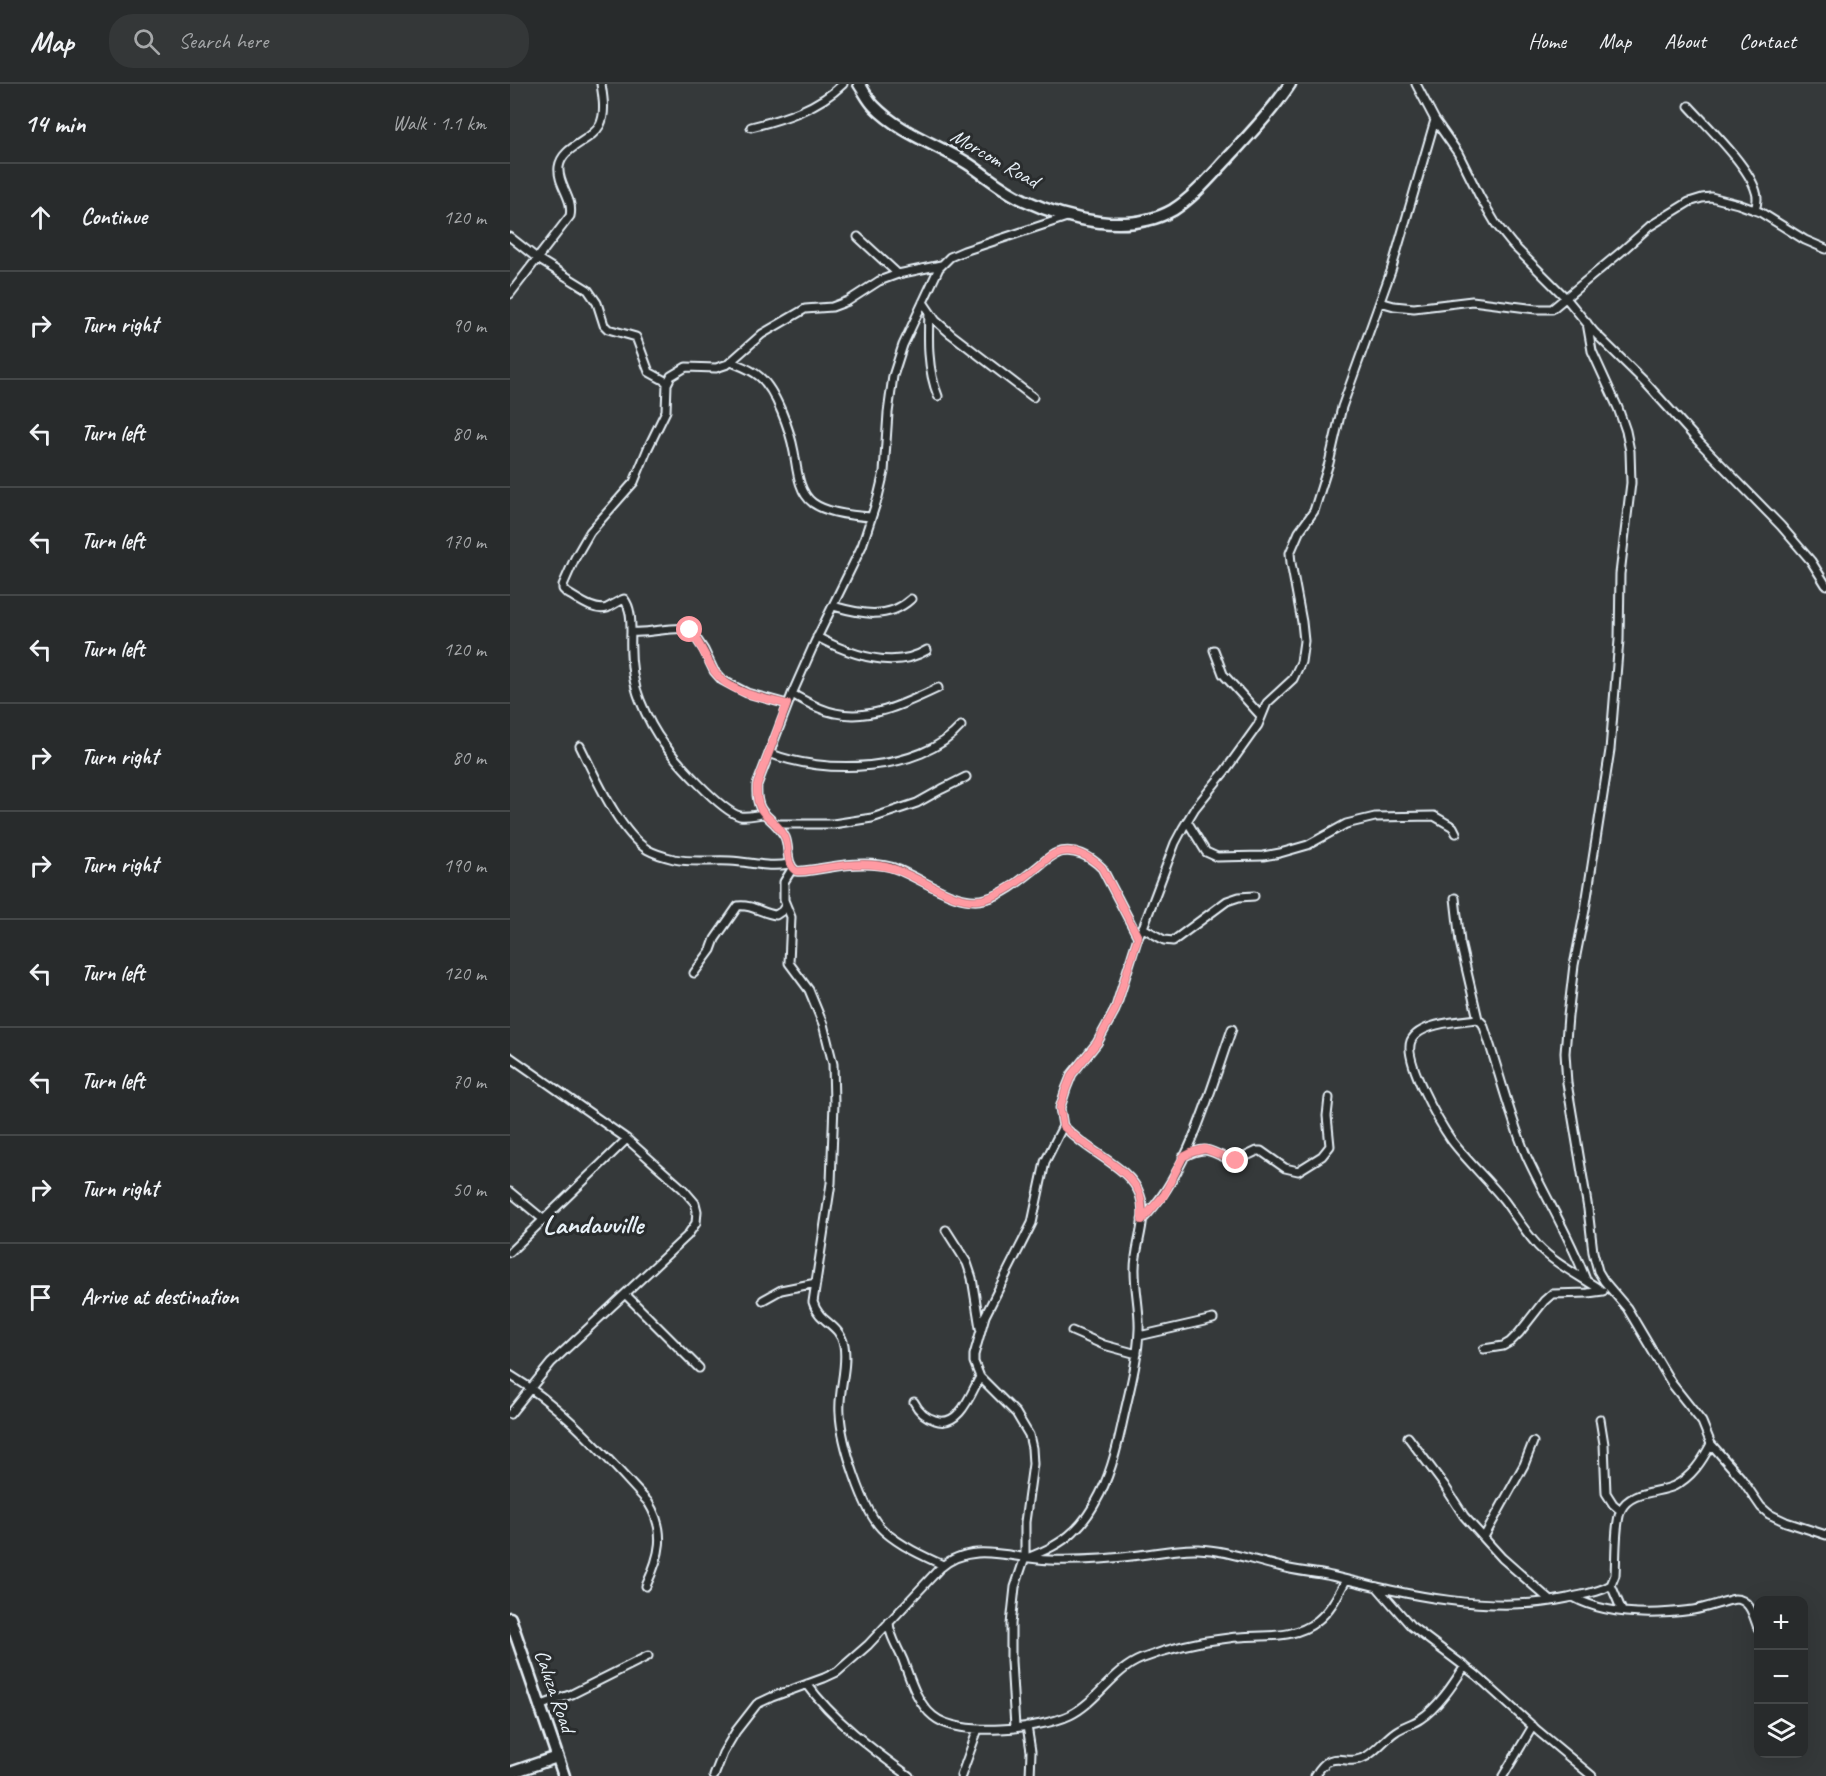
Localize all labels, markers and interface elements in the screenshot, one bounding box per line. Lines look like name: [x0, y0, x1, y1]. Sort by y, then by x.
search box: [109, 14, 529, 68]
text: Map: [30, 24, 73, 59]
icon: search: [130, 25, 163, 58]
text: Search here: [178, 27, 268, 55]
text: Home: [1528, 28, 1566, 54]
text: Map: [1599, 28, 1631, 54]
text: About: [1664, 28, 1706, 54]
text: Contact: [1739, 28, 1796, 54]
text: 14 min: [24, 107, 86, 140]
text: Walk · 1.1 km: [392, 111, 486, 136]
street label: Morcom Road: [946, 122, 1047, 196]
icon: ahead: [24, 201, 57, 234]
text: Continue: [81, 203, 147, 231]
text: 120 m: [443, 205, 486, 230]
icon: right: [24, 309, 57, 342]
text: Turn right: [81, 311, 158, 339]
text: 90 m: [452, 313, 486, 338]
icon: left: [24, 417, 57, 450]
text: Turn left: [81, 419, 145, 447]
text: 80 m: [452, 421, 486, 446]
icon: left: [24, 525, 57, 558]
text: Turn left: [81, 527, 145, 555]
text: 170 m: [443, 529, 486, 554]
route start: [676, 616, 702, 642]
icon: left: [24, 633, 57, 666]
text: Turn left: [81, 635, 145, 663]
text: 120 m: [443, 637, 486, 662]
icon: right: [24, 741, 57, 774]
text: Turn right: [81, 743, 158, 771]
text: 80 m: [452, 745, 486, 770]
icon: right: [24, 849, 57, 882]
text: Turn right: [81, 851, 158, 879]
text: 190 m: [443, 853, 486, 878]
icon: left: [24, 957, 57, 990]
text: Turn left: [81, 959, 145, 987]
text: 120 m: [443, 961, 486, 986]
icon: left: [24, 1065, 57, 1098]
text: Turn left: [81, 1067, 145, 1095]
text: 70 m: [452, 1069, 486, 1094]
route end: [1222, 1147, 1248, 1173]
icon: right: [24, 1173, 57, 1206]
text: Turn right: [81, 1175, 158, 1203]
text: 50 m: [452, 1177, 486, 1202]
district label: Landauville: [543, 1207, 645, 1241]
icon: arrive: [24, 1281, 57, 1314]
text: Arrive at destination: [81, 1283, 238, 1311]
map controls: [1754, 1596, 1808, 1758]
button: +: [1754, 1596, 1808, 1650]
street label: Caluza Road: [529, 1646, 582, 1738]
button: −: [1754, 1650, 1808, 1704]
button: layers: [1754, 1704, 1808, 1758]

